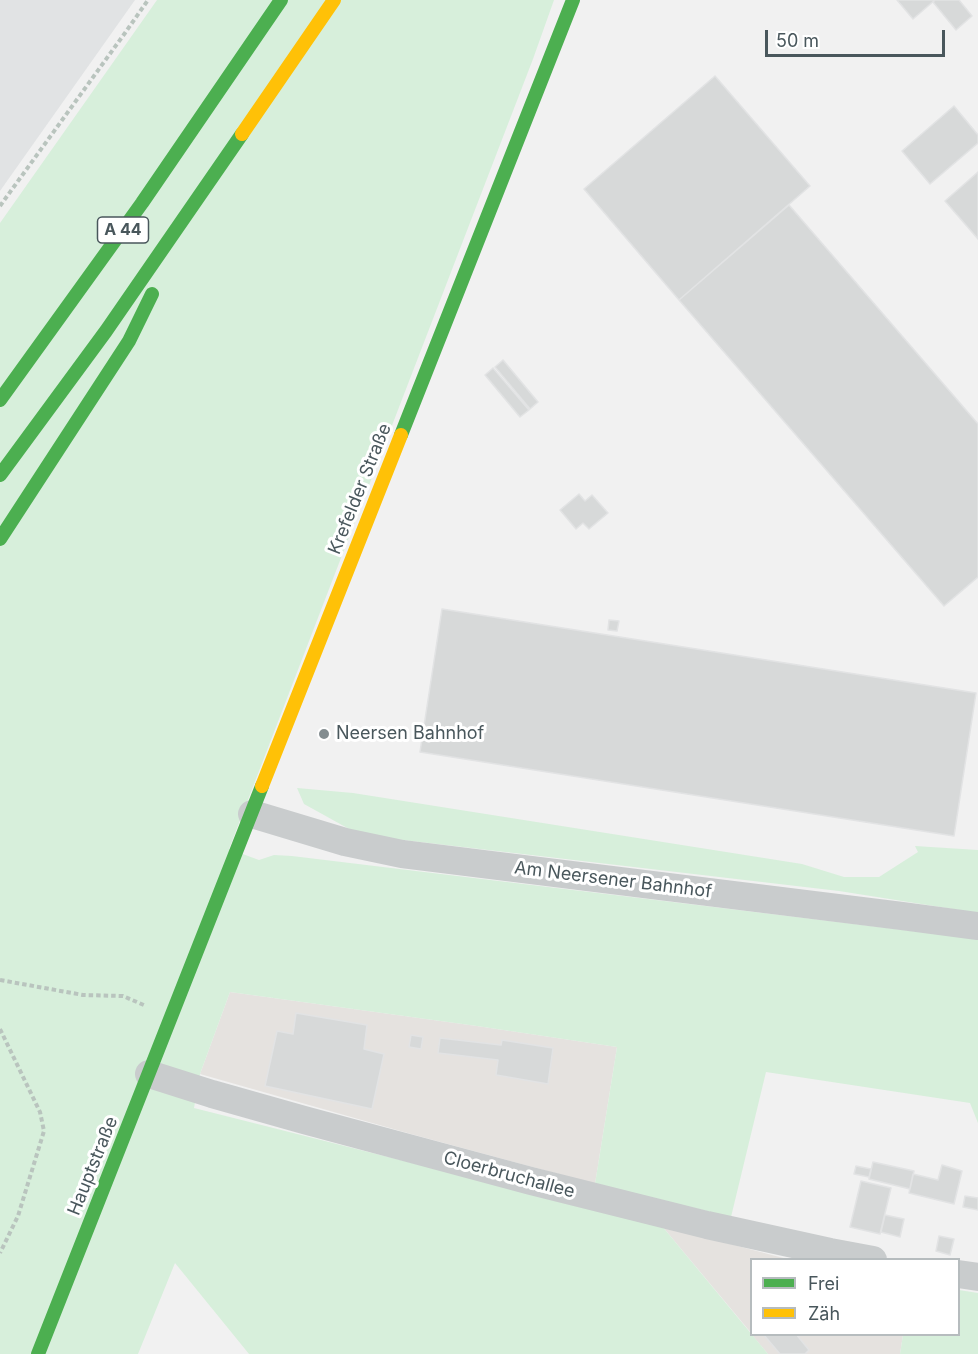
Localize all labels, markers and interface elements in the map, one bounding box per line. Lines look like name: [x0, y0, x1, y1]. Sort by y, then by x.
scale bar: [768, 18, 948, 56]
text: 50 m: [776, 30, 819, 51]
road number: A 44: [98, 217, 148, 243]
street label: Krefelder Straße: [324, 420, 396, 558]
place label: Neersen Bahnhof: [336, 723, 484, 745]
marker: Neersen Bahnhof: [317, 727, 331, 741]
street label: Am Neersener Bahnhof: [513, 857, 713, 903]
street label: Hauptstraße: [63, 1113, 123, 1219]
street label: Cloerbruchallee: [441, 1147, 577, 1203]
legend: [750, 1258, 960, 1336]
text: Frei: [808, 1273, 839, 1294]
text: Zäh: [808, 1303, 840, 1324]

